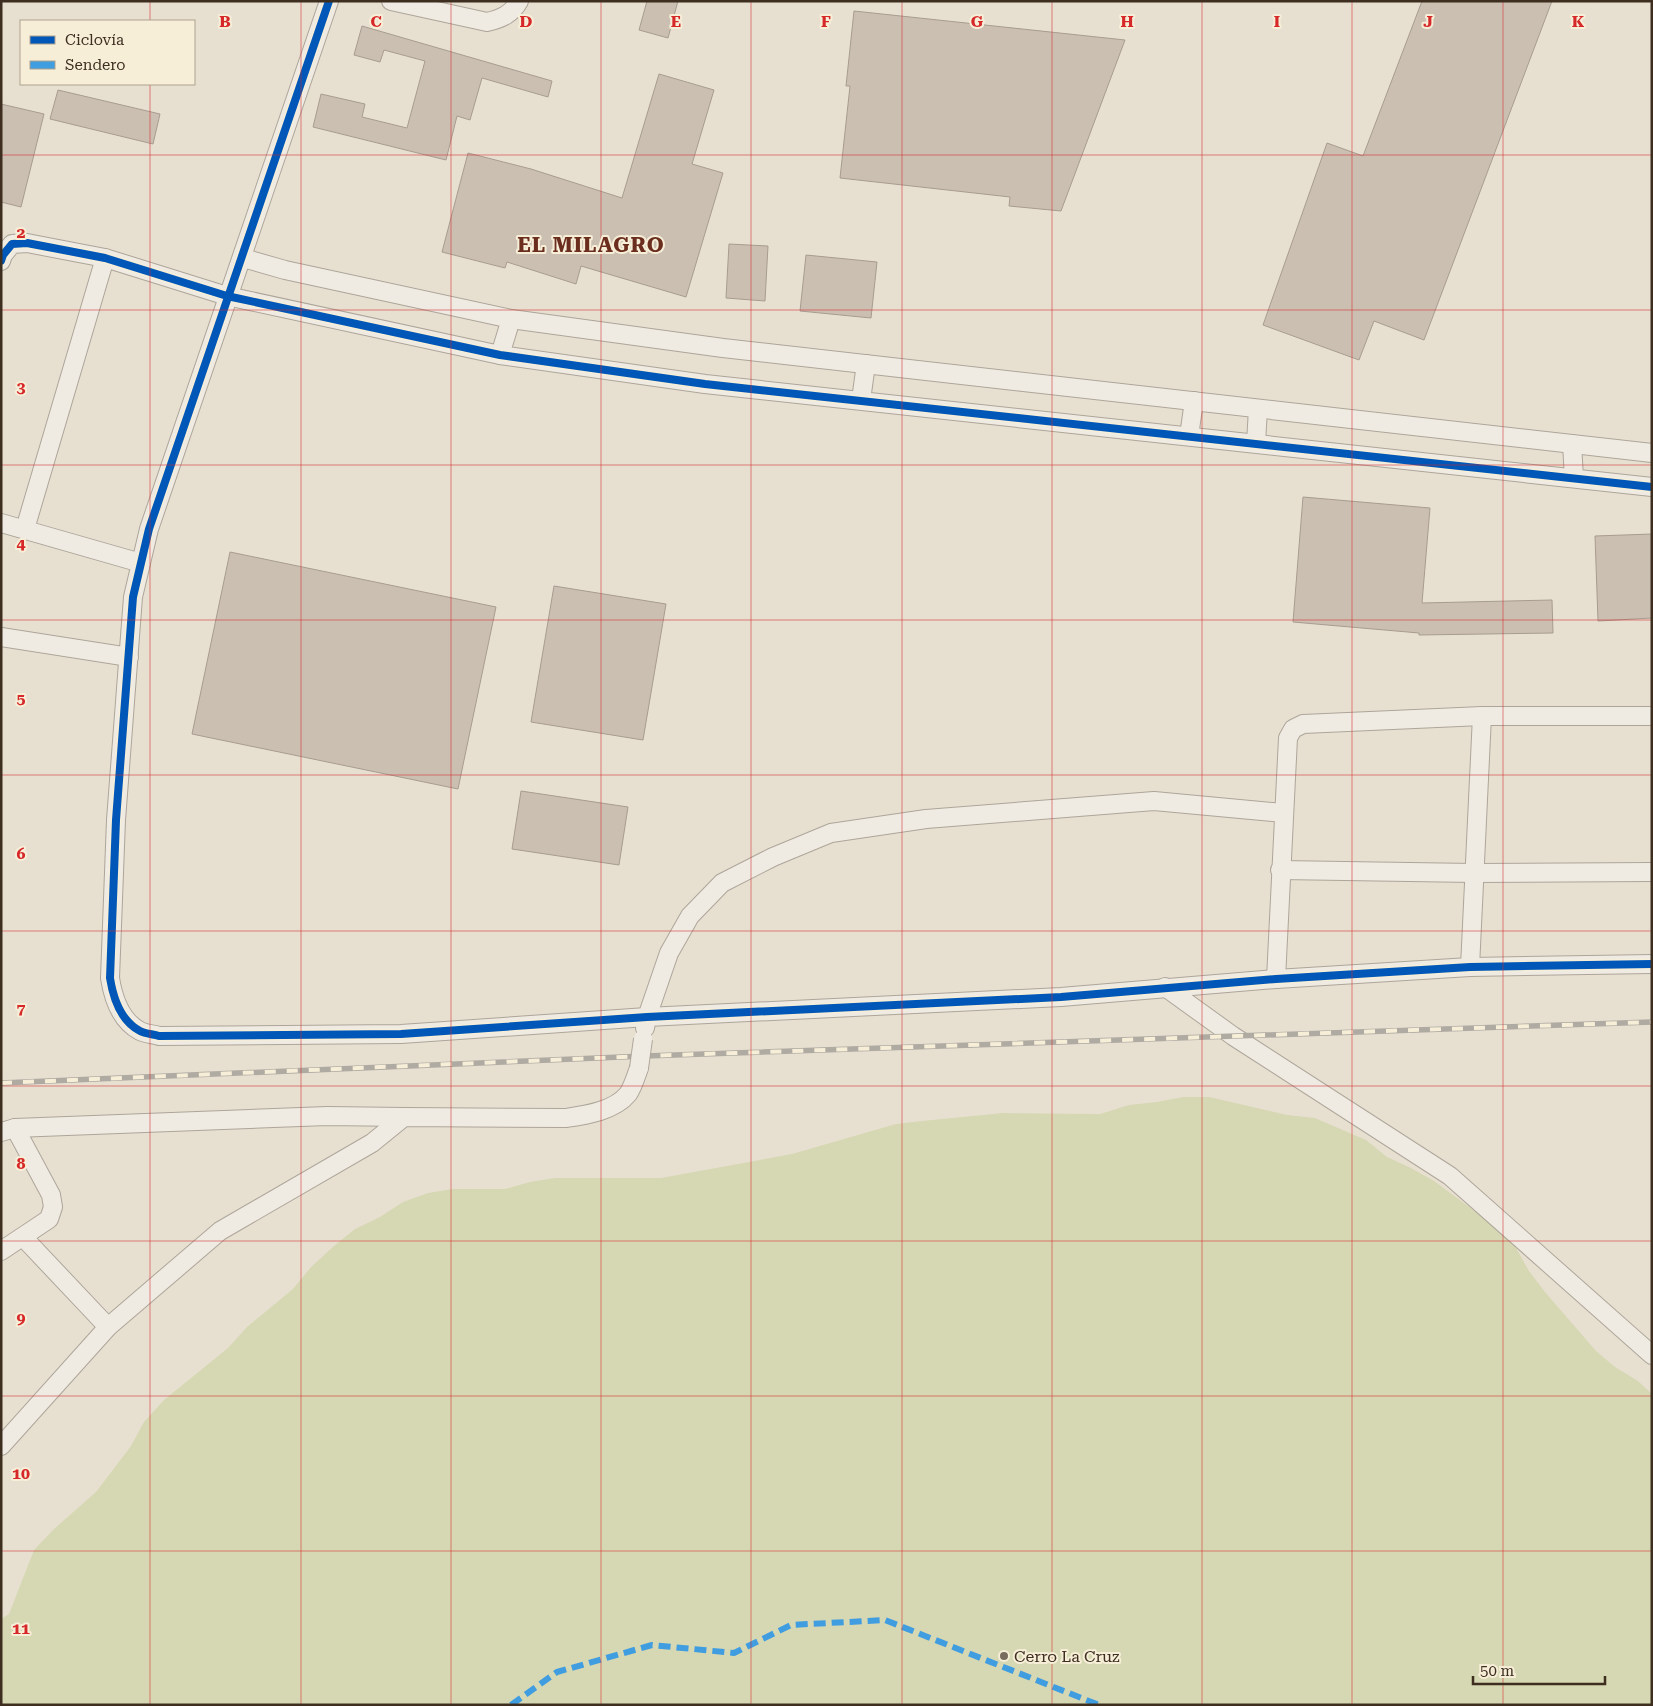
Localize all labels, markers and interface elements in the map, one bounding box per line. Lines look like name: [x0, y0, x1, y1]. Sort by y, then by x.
text: B: [219, 12, 231, 31]
text: C: [370, 12, 382, 31]
text: D: [520, 12, 533, 31]
text: E: [671, 12, 681, 31]
text: F: [821, 12, 831, 31]
text: G: [971, 12, 984, 31]
text: H: [1120, 12, 1134, 31]
text: I: [1274, 12, 1280, 31]
text: J: [1423, 12, 1433, 31]
text: K: [1572, 12, 1585, 31]
legend: [20, 20, 195, 85]
text: Ciclovía: [65, 31, 124, 49]
text: Sendero: [65, 56, 126, 74]
text: 2: [17, 223, 26, 242]
district label: EL MILAGRO: [517, 233, 665, 257]
text: 3: [17, 378, 26, 397]
text: 4: [17, 534, 26, 553]
text: 5: [17, 689, 26, 708]
text: 6: [17, 844, 26, 863]
text: 7: [17, 999, 26, 1018]
text: 8: [17, 1154, 26, 1173]
text: 9: [17, 1309, 26, 1328]
text: 10: [12, 1464, 30, 1483]
text: 11: [12, 1619, 30, 1638]
place label: Cerro La Cruz: [1014, 1647, 1120, 1666]
marker: Cerro La Cruz: [998, 1650, 1010, 1662]
scale bar: [1473, 1654, 1606, 1686]
text: 50 m: [1480, 1662, 1515, 1680]

